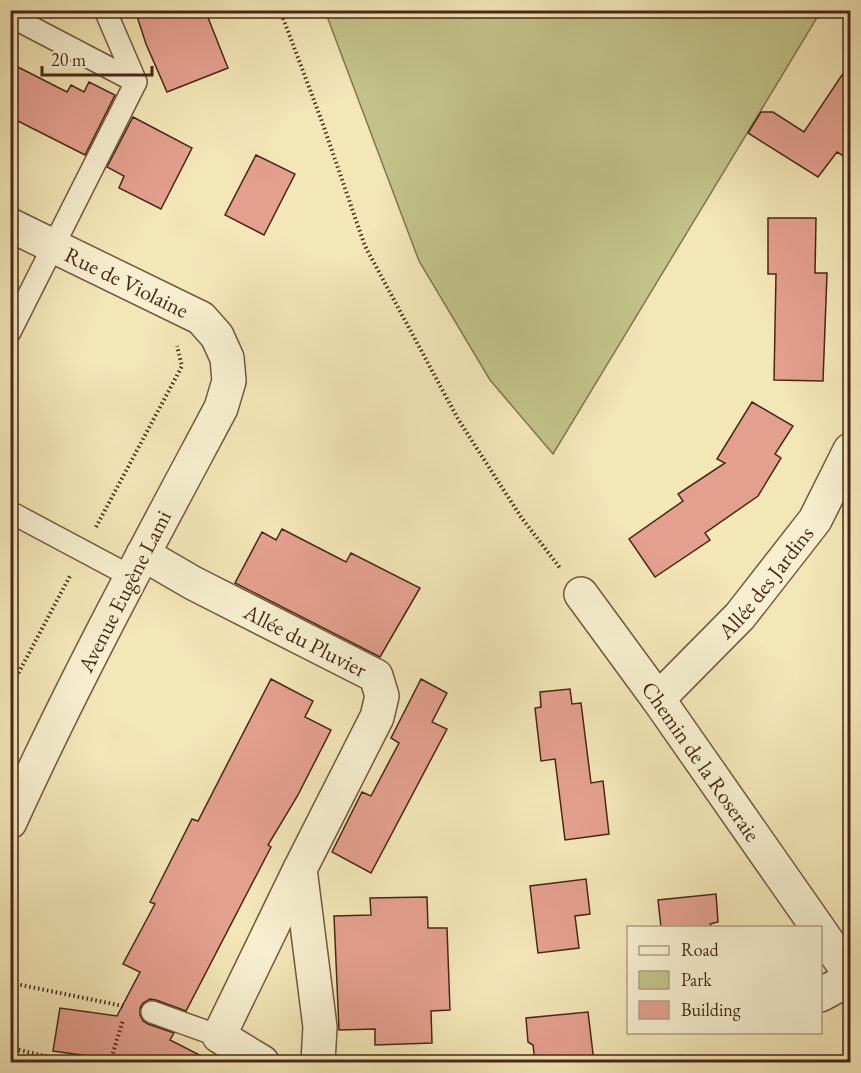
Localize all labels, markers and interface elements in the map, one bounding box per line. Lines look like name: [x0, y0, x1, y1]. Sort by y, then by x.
scale bar: [42, 39, 152, 77]
text: 20 m: [51, 48, 86, 71]
street label: Rue de Violaine: [60, 240, 194, 325]
street label: Avenue Eugène Lami: [71, 505, 178, 678]
street label: Allée des Jardins: [711, 520, 820, 646]
street label: Allée du Pluvier: [238, 597, 372, 684]
street label: Chemin de la Roseraie: [635, 676, 767, 848]
legend: [627, 926, 822, 1034]
text: Road: [681, 938, 720, 961]
text: Park: [681, 968, 712, 991]
text: Building: [681, 998, 741, 1021]

